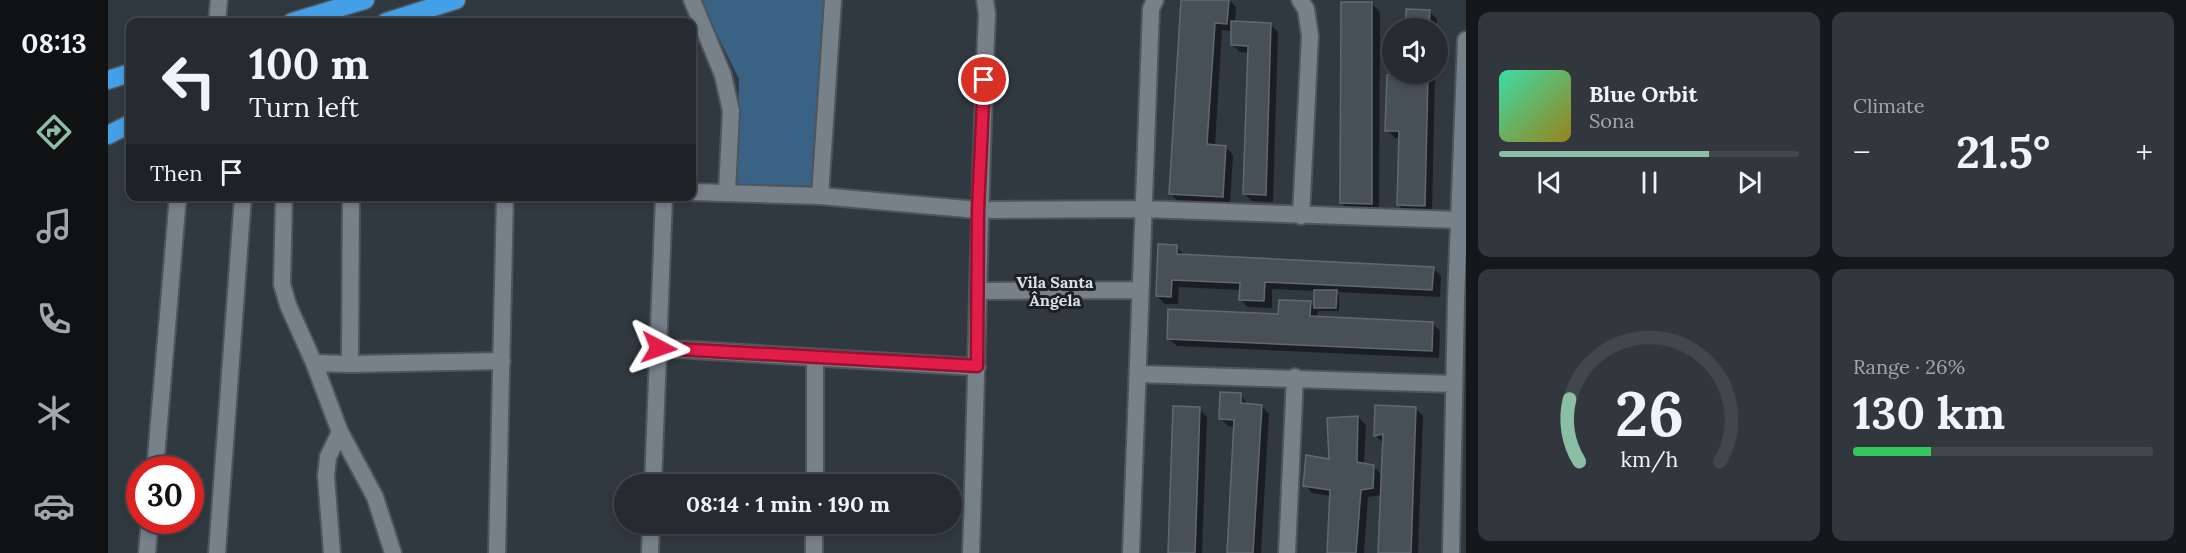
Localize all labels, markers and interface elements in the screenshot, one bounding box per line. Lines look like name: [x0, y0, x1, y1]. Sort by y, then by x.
map controls: [1382, 18, 1448, 84]
button: sound: [1382, 18, 1448, 84]
text: 08:13: [21, 26, 87, 60]
text: 100 m: [249, 37, 369, 91]
icon: left: [150, 42, 228, 120]
pin: [958, 54, 1009, 105]
icon: arrive: [967, 63, 1000, 96]
text: Blue Orbit: [1589, 80, 1697, 108]
text: Turn left: [249, 90, 359, 124]
text: Climate: [1853, 93, 1925, 118]
text: Sona: [1589, 108, 1635, 133]
icon: directions: [33, 111, 75, 153]
text: 21.5°: [1956, 123, 2050, 180]
text: −: [1853, 131, 1871, 173]
text: +: [2135, 131, 2153, 173]
icon: arrive: [215, 156, 248, 189]
text: Then: [150, 159, 203, 187]
icon: previous: [1533, 166, 1566, 199]
icon: pause: [1633, 166, 1666, 199]
icon: next: [1733, 166, 1766, 199]
icon: music: [33, 205, 75, 247]
district label: Vila Santa Ângela: [1017, 272, 1094, 310]
icon: phone: [33, 298, 75, 340]
position arrow: [627, 316, 691, 380]
text: Range · 26%: [1853, 354, 1965, 379]
text: 26: [1614, 373, 1684, 453]
text: 130 km: [1853, 384, 2005, 441]
icon: climate: [33, 392, 75, 434]
text: km/h: [1620, 445, 1678, 473]
speed limit sign: 30: [126, 456, 204, 534]
icon: car: [33, 485, 75, 527]
text: 08:14 · 1 min · 190 m: [686, 490, 890, 518]

